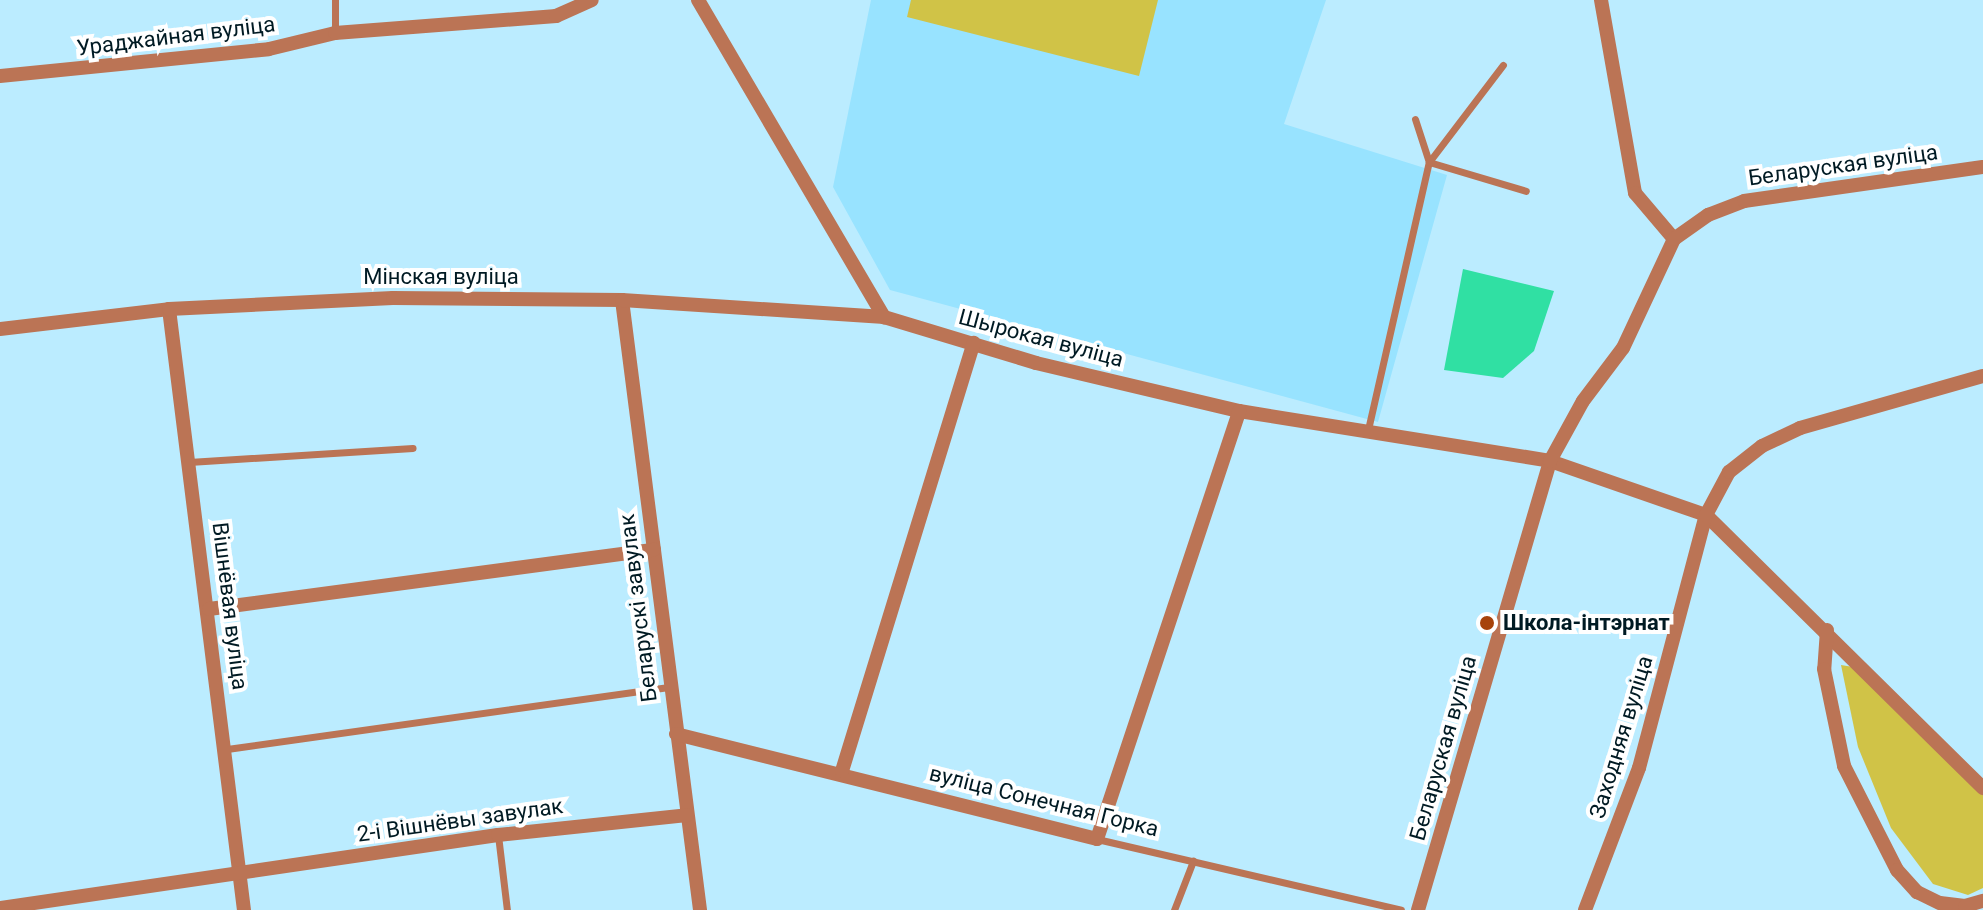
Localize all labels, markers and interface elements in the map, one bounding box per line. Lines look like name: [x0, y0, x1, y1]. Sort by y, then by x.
street label: Ураджайная вуліца: [75, 11, 277, 61]
street label: Беларуская вуліца: [1747, 139, 1939, 191]
street label: Мінская вуліца: [363, 264, 519, 290]
street label: Шырокая вуліца: [956, 303, 1126, 373]
street label: Беларускі завулак: [613, 513, 663, 703]
street label: Вішнёвая вуліца: [207, 521, 253, 691]
place label: Школа-інтэрнат: [1503, 610, 1670, 636]
marker: Школа-інтэрнат: [1478, 614, 1496, 632]
street label: Беларуская вуліца: [1404, 652, 1482, 844]
street label: Заходняя вуліца: [1584, 653, 1658, 821]
street label: вуліца Сонечная Горка: [927, 760, 1161, 842]
street label: 2-і Вішнёвы завулак: [355, 792, 565, 848]

